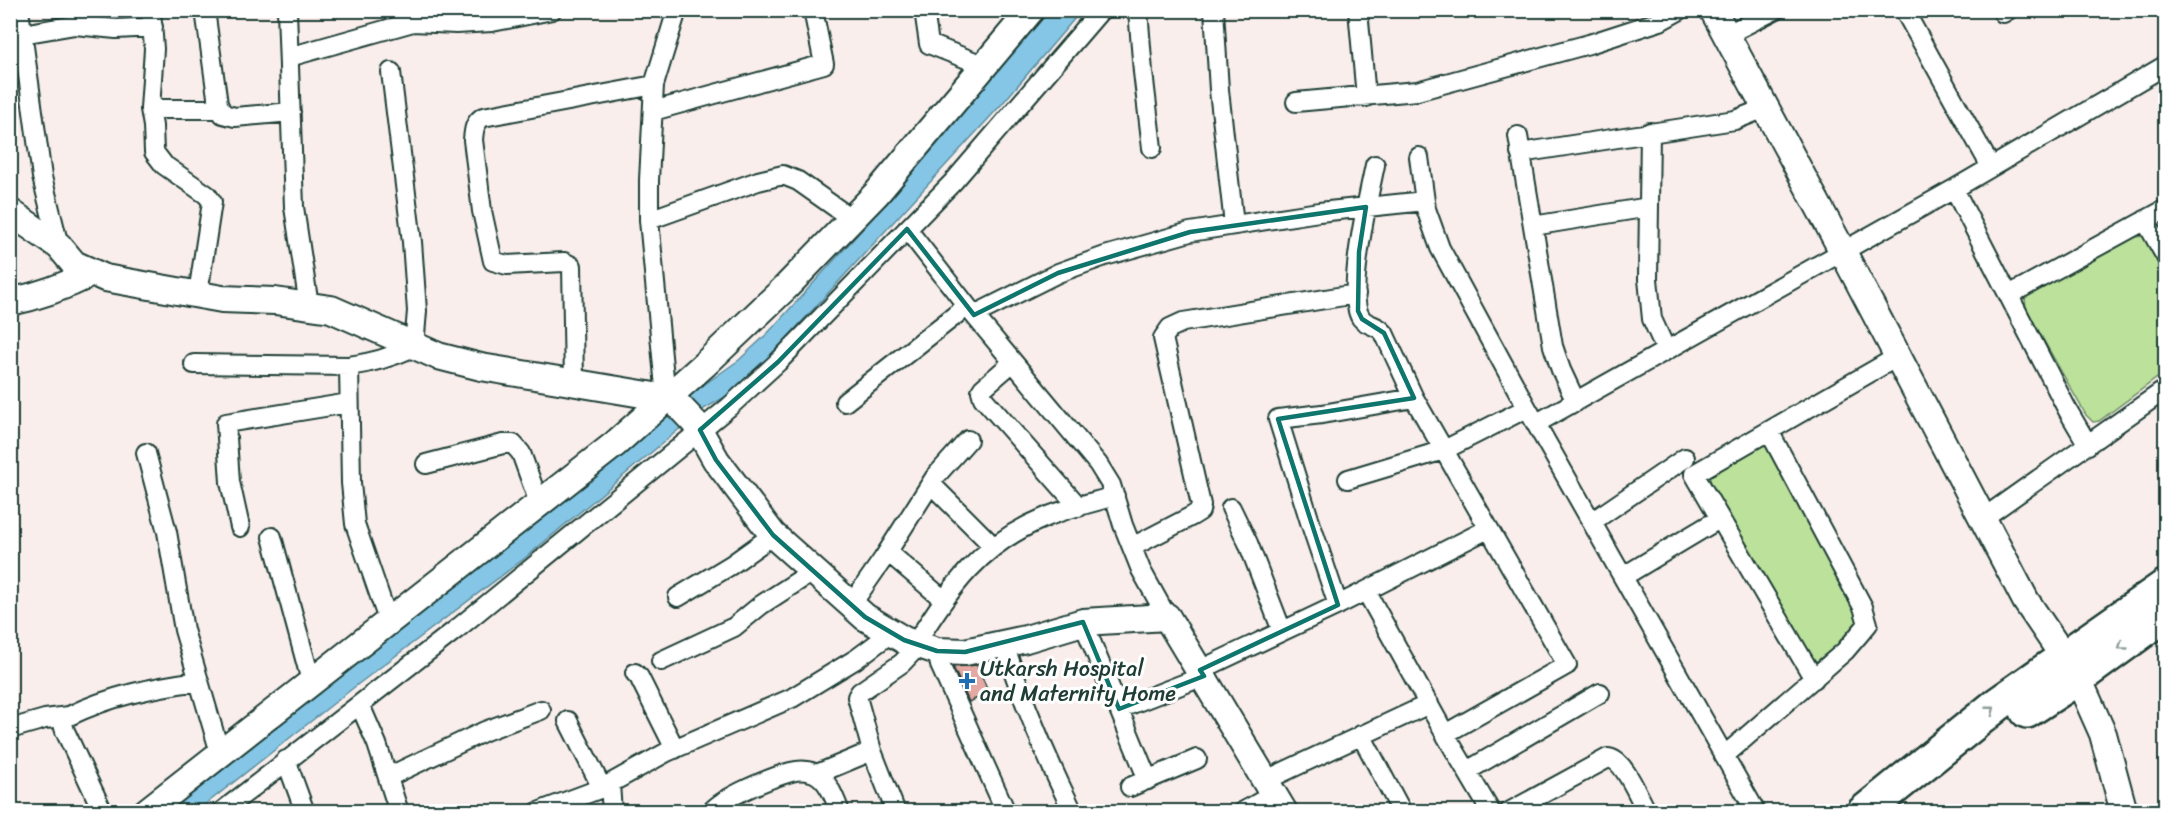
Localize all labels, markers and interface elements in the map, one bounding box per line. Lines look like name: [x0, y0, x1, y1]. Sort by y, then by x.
one-way arrow: [2117, 639, 2128, 650]
place label: Utkarsh Hospital and Maternity Home: [980, 649, 1176, 713]
marker: Utkarsh Hospital and Maternity Home: [958, 672, 976, 690]
one-way arrow: [1985, 706, 1996, 717]

